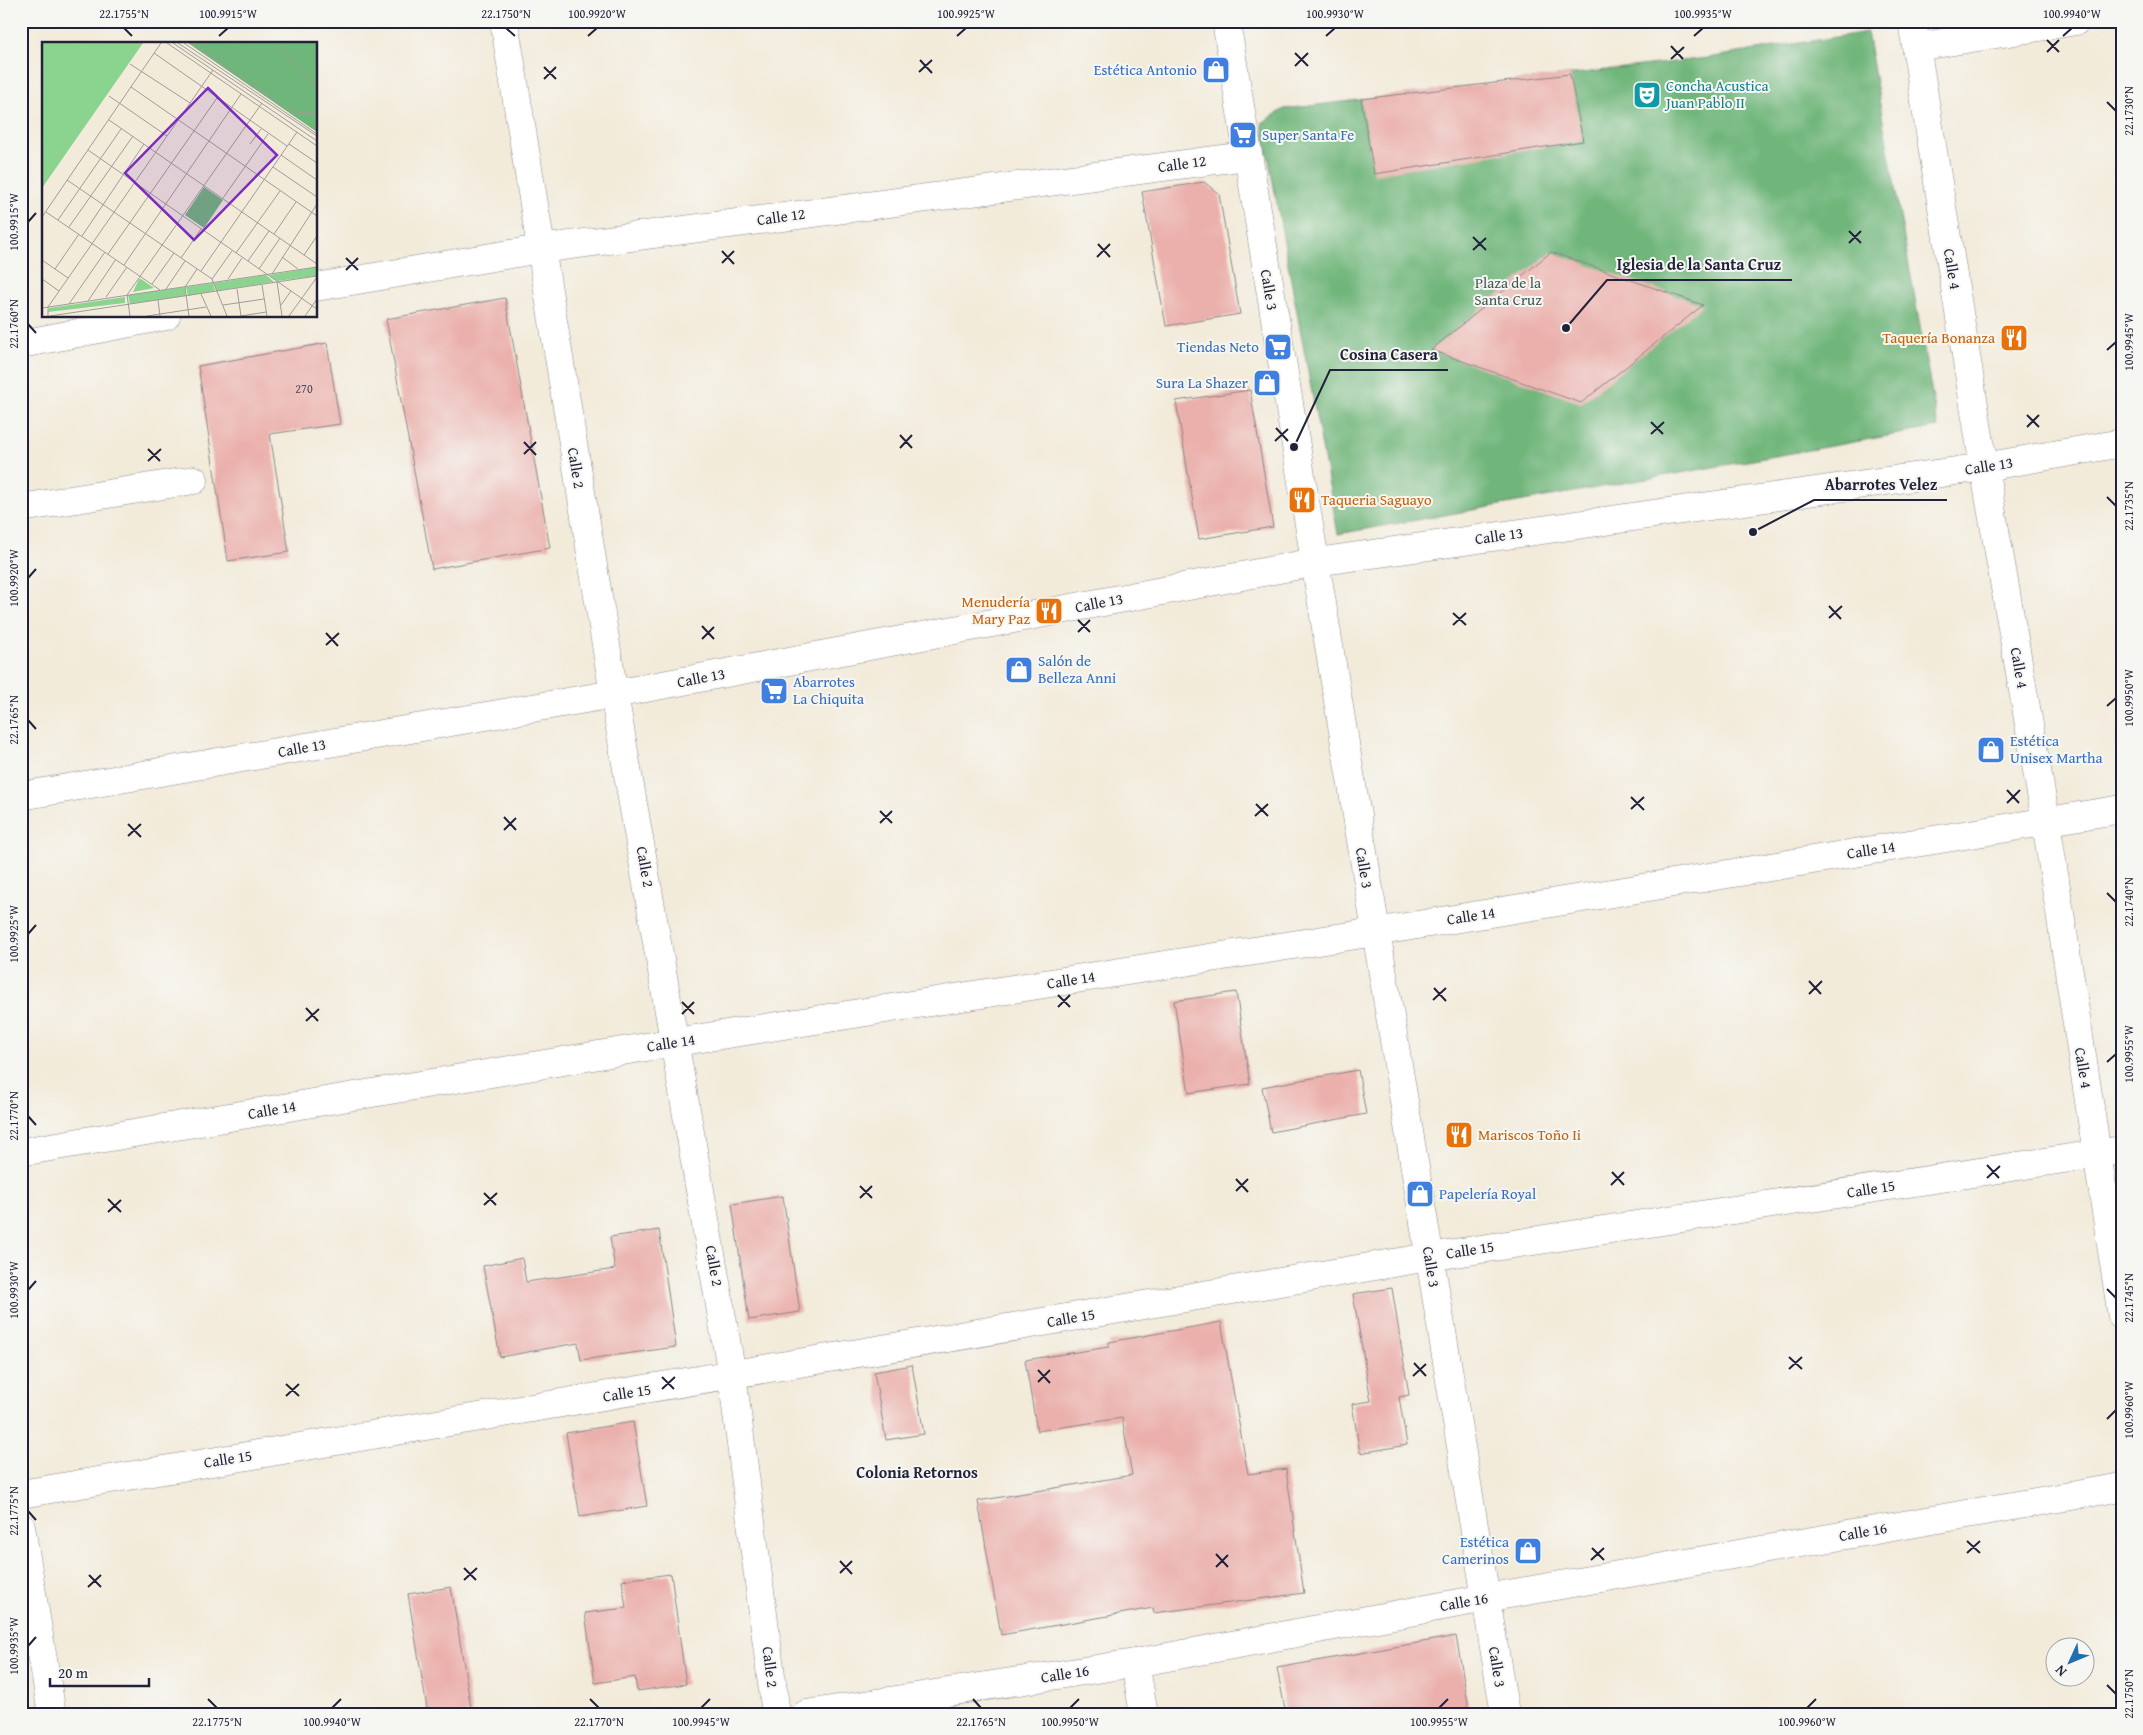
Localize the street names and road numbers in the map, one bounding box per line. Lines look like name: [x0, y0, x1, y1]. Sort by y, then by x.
street label: Calle 12: [1156, 150, 1207, 177]
street label: Calle 12: [755, 203, 806, 230]
street label: Calle 4: [1939, 247, 1966, 291]
street label: Calle 3: [1256, 268, 1283, 312]
street label: Calle 2: [563, 446, 590, 490]
street label: Calle 13: [1963, 451, 2014, 480]
street label: Calle 13: [1473, 522, 1524, 549]
street label: Calle 13: [1073, 588, 1125, 617]
street label: Calle 4: [2006, 646, 2033, 690]
street label: Calle 13: [675, 663, 727, 692]
street label: Calle 13: [276, 733, 328, 762]
street label: Calle 14: [1845, 835, 1896, 864]
street label: Calle 2: [632, 845, 659, 889]
street label: Calle 3: [1351, 846, 1378, 890]
street label: Calle 14: [1445, 901, 1496, 930]
street label: Calle 14: [1045, 965, 1096, 994]
street label: Calle 14: [645, 1028, 696, 1057]
street label: Calle 4: [2070, 1046, 2097, 1090]
street label: Calle 14: [246, 1095, 298, 1124]
street label: Calle 15: [1845, 1174, 1896, 1203]
street label: Calle 15: [1444, 1235, 1495, 1264]
street label: Calle 2: [701, 1244, 728, 1288]
street label: Calle 3: [1418, 1245, 1445, 1289]
street label: Calle 15: [1045, 1303, 1097, 1332]
street label: Calle 15: [601, 1378, 652, 1407]
street label: Calle 15: [202, 1444, 253, 1473]
street label: Calle 16: [1837, 1517, 1889, 1546]
street label: Calle 16: [1438, 1587, 1490, 1616]
street label: Calle 2: [758, 1645, 783, 1689]
street label: Calle 3: [1484, 1645, 1511, 1689]
street label: Calle 16: [1039, 1659, 1090, 1688]

